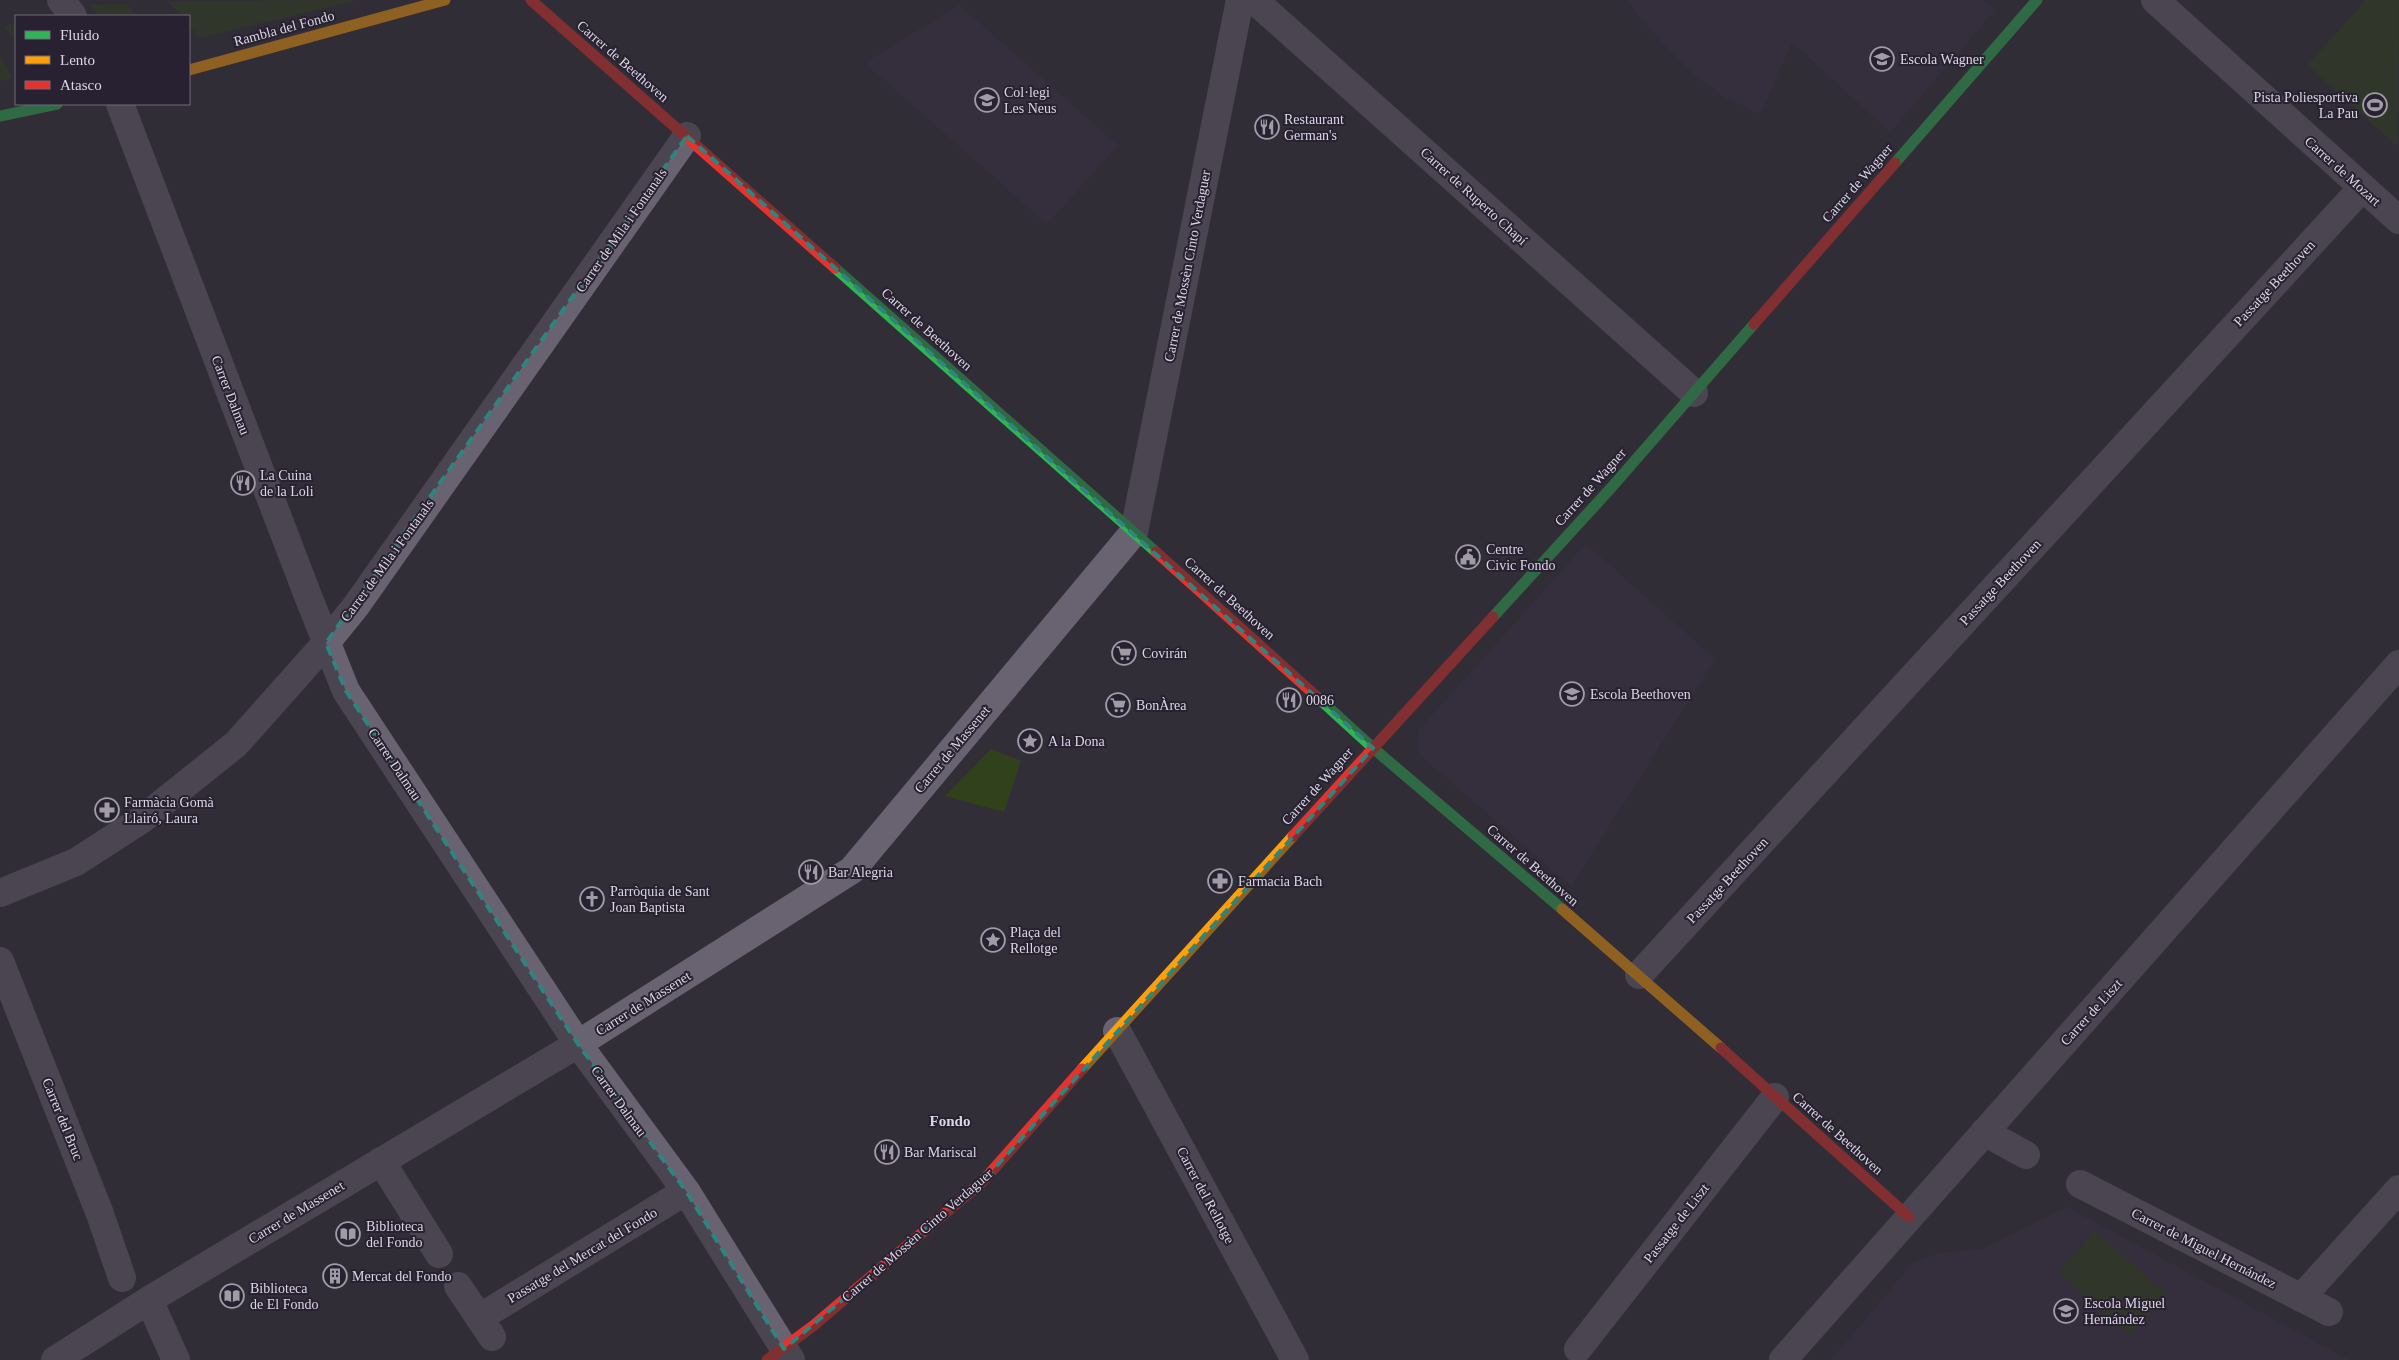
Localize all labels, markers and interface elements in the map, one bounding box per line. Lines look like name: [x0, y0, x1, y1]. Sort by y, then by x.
street label: Rambla del Fondo: [232, 8, 336, 49]
legend: [15, 15, 190, 105]
street label: Carrer de Beethoven: [574, 18, 671, 105]
text: Fluido: [60, 27, 99, 43]
school or university icon: Escola Wagner: [1869, 46, 1895, 72]
text: Lento: [60, 52, 95, 68]
place label: Escola Wagner: [1900, 52, 1984, 67]
text: Atasco: [60, 77, 102, 93]
place label: Col·legi Les Neus: [1004, 85, 1057, 116]
school or university icon: Col·legi Les Neus: [974, 87, 1000, 113]
place label: Pista Poliesportiva La Pau: [2253, 90, 2359, 121]
sports icon: Pista Poliesportiva La Pau: [2362, 92, 2388, 118]
place label: Restaurant German's: [1284, 112, 1344, 143]
restaurant icon: Restaurant German's: [1254, 114, 1280, 140]
street label: Carrer de Mozart: [2302, 134, 2384, 209]
street label: Carrer de Wagner: [1819, 141, 1896, 226]
street label: Carrer de Ruperto Chapí: [1417, 145, 1530, 248]
street label: Carrer de Mila i Fontanals: [573, 165, 670, 295]
street label: Carrer de Mossèn Cinto Verdaguer: [1162, 169, 1214, 363]
street label: Passatge Beethoven: [2231, 237, 2318, 329]
street label: Carrer de Beethoven: [879, 285, 975, 374]
street label: Carrer Dalmau: [209, 353, 253, 437]
street label: Carrer de Wagner: [1552, 445, 1629, 529]
place label: La Cuina de la Loli: [260, 468, 314, 499]
restaurant icon: La Cuina de la Loli: [230, 470, 256, 496]
street label: Carrer de Mila i Fontanals: [338, 496, 437, 624]
street label: Passatge Beethoven: [1957, 536, 2044, 628]
place label: Centre Civic Fondo: [1486, 542, 1556, 573]
public building icon: Centre Civic Fondo: [1455, 544, 1481, 570]
street label: Carrer de Beethoven: [1182, 554, 1278, 643]
supermarket icon: Covirán: [1111, 640, 1137, 666]
place label: Covirán: [1142, 646, 1187, 661]
school or university icon: Escola Beethoven: [1559, 681, 1585, 707]
restaurant icon: 0086: [1276, 687, 1302, 713]
place label: Escola Beethoven: [1590, 687, 1691, 702]
supermarket icon: BonÀrea: [1105, 692, 1131, 718]
place label: 0086: [1306, 693, 1334, 708]
place label: BonÀrea: [1136, 697, 1187, 713]
street label: Carrer de Massenet: [912, 703, 993, 796]
street label: Carrer Dalmau: [365, 725, 424, 803]
place icon: A la Dona: [1017, 728, 1043, 754]
place label: A la Dona: [1048, 734, 1106, 749]
street label: Carrer de Wagner: [1279, 744, 1356, 828]
place label: Farmàcia Gomà Llairó, Laura: [124, 795, 215, 826]
pharmacy icon: Farmàcia Gomà Llairó, Laura: [94, 797, 120, 823]
street label: Carrer de Beethoven: [1484, 822, 1581, 909]
street label: Passatge Beethoven: [1684, 834, 1771, 926]
restaurant icon: Bar Alegria: [798, 859, 824, 885]
place label: Bar Alegria: [828, 865, 894, 880]
pharmacy icon: Farmacia Bach: [1207, 868, 1233, 894]
place label: Farmacia Bach: [1238, 874, 1322, 889]
place label: Parròquia de Sant Joan Baptista: [610, 884, 710, 915]
church icon: Parròquia de Sant Joan Baptista: [579, 886, 605, 912]
place label: Plaça del Rellotge: [1010, 925, 1061, 956]
place icon: Plaça del Rellotge: [980, 927, 1006, 953]
street label: Carrer de Massenet: [593, 968, 693, 1039]
street label: Carrer de Liszt: [2058, 976, 2125, 1049]
street label: Carrer Dalmau: [588, 1063, 649, 1140]
street label: Carrer del Bruc: [39, 1076, 86, 1162]
street label: Carrer de Beethoven: [1790, 1089, 1886, 1178]
district label: Fondo: [930, 1113, 970, 1129]
restaurant icon: Bar Mariscal: [874, 1139, 900, 1165]
street label: Carrer del Rellotge: [1174, 1144, 1237, 1246]
place label: Bar Mariscal: [904, 1145, 977, 1160]
street label: Carrer de Mossèn Cinto Verdaguer: [839, 1166, 996, 1305]
street label: Carrer de Massenet: [246, 1178, 347, 1247]
street label: Passatge de Liszt: [1641, 1181, 1712, 1266]
street label: Passatge del Mercat del Fondo: [505, 1205, 660, 1306]
street label: Carrer de Miguel Hernández: [2129, 1205, 2279, 1292]
place label: Biblioteca del Fondo: [366, 1219, 424, 1250]
library icon: Biblioteca del Fondo: [335, 1221, 361, 1247]
building icon: Mercat del Fondo: [322, 1263, 348, 1289]
place label: Mercat del Fondo: [352, 1269, 452, 1284]
place label: Biblioteca de El Fondo: [250, 1281, 318, 1312]
library icon: Biblioteca de El Fondo: [219, 1283, 245, 1309]
place label: Escola Miguel Hernández: [2084, 1296, 2165, 1327]
school or university icon: Escola Miguel Hernández: [2053, 1298, 2079, 1324]

